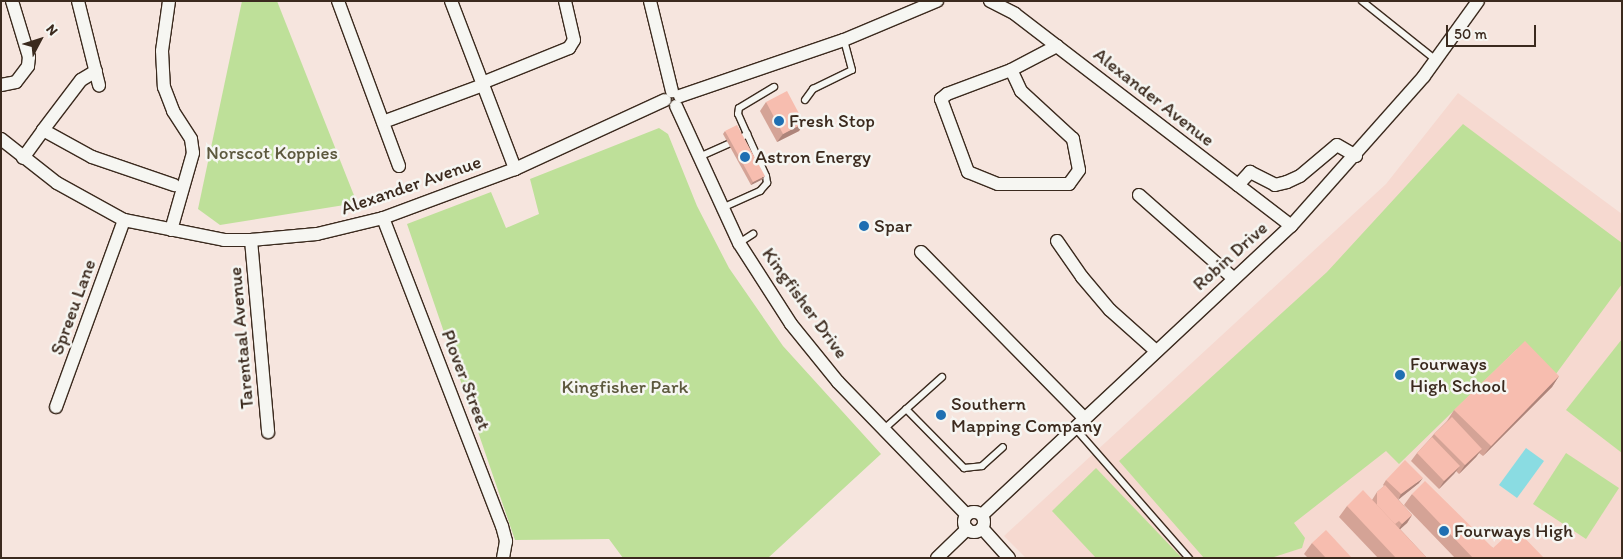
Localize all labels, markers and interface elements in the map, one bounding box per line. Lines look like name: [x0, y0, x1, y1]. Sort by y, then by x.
north arrow: [15, 15, 65, 65]
scale bar: [1448, 15, 1538, 47]
text: N: [42, 21, 61, 39]
text: 50 m: [1454, 25, 1487, 43]
street label: Alexander Avenue: [1089, 43, 1219, 151]
place label: Fresh Stop: [789, 110, 875, 132]
marker: Fresh Stop: [773, 115, 785, 127]
park label: Norscot Koppies: [206, 142, 338, 164]
place label: Astron Energy: [755, 146, 871, 168]
street label: Alexander Avenue: [338, 150, 484, 220]
marker: Astron Energy: [739, 151, 751, 163]
place label: Spar: [874, 215, 912, 237]
street label: Robin Drive: [1188, 216, 1272, 296]
marker: Spar: [858, 220, 870, 232]
street label: Kingfisher Drive: [757, 243, 853, 363]
street label: Spreeu Lane: [45, 256, 101, 358]
street label: Tarentaal Avenue: [223, 267, 259, 409]
street label: Plover Street: [436, 327, 496, 433]
place label: Fourways High School: [1410, 353, 1506, 397]
marker: Fourways High School: [1394, 369, 1406, 381]
park label: Kingfisher Park: [562, 376, 688, 398]
place label: Southern Mapping Company: [951, 393, 1101, 437]
marker: Southern Mapping Company: [935, 409, 947, 421]
place label: Fourways High: [1454, 520, 1573, 542]
marker: Fourways High: [1438, 525, 1450, 537]

